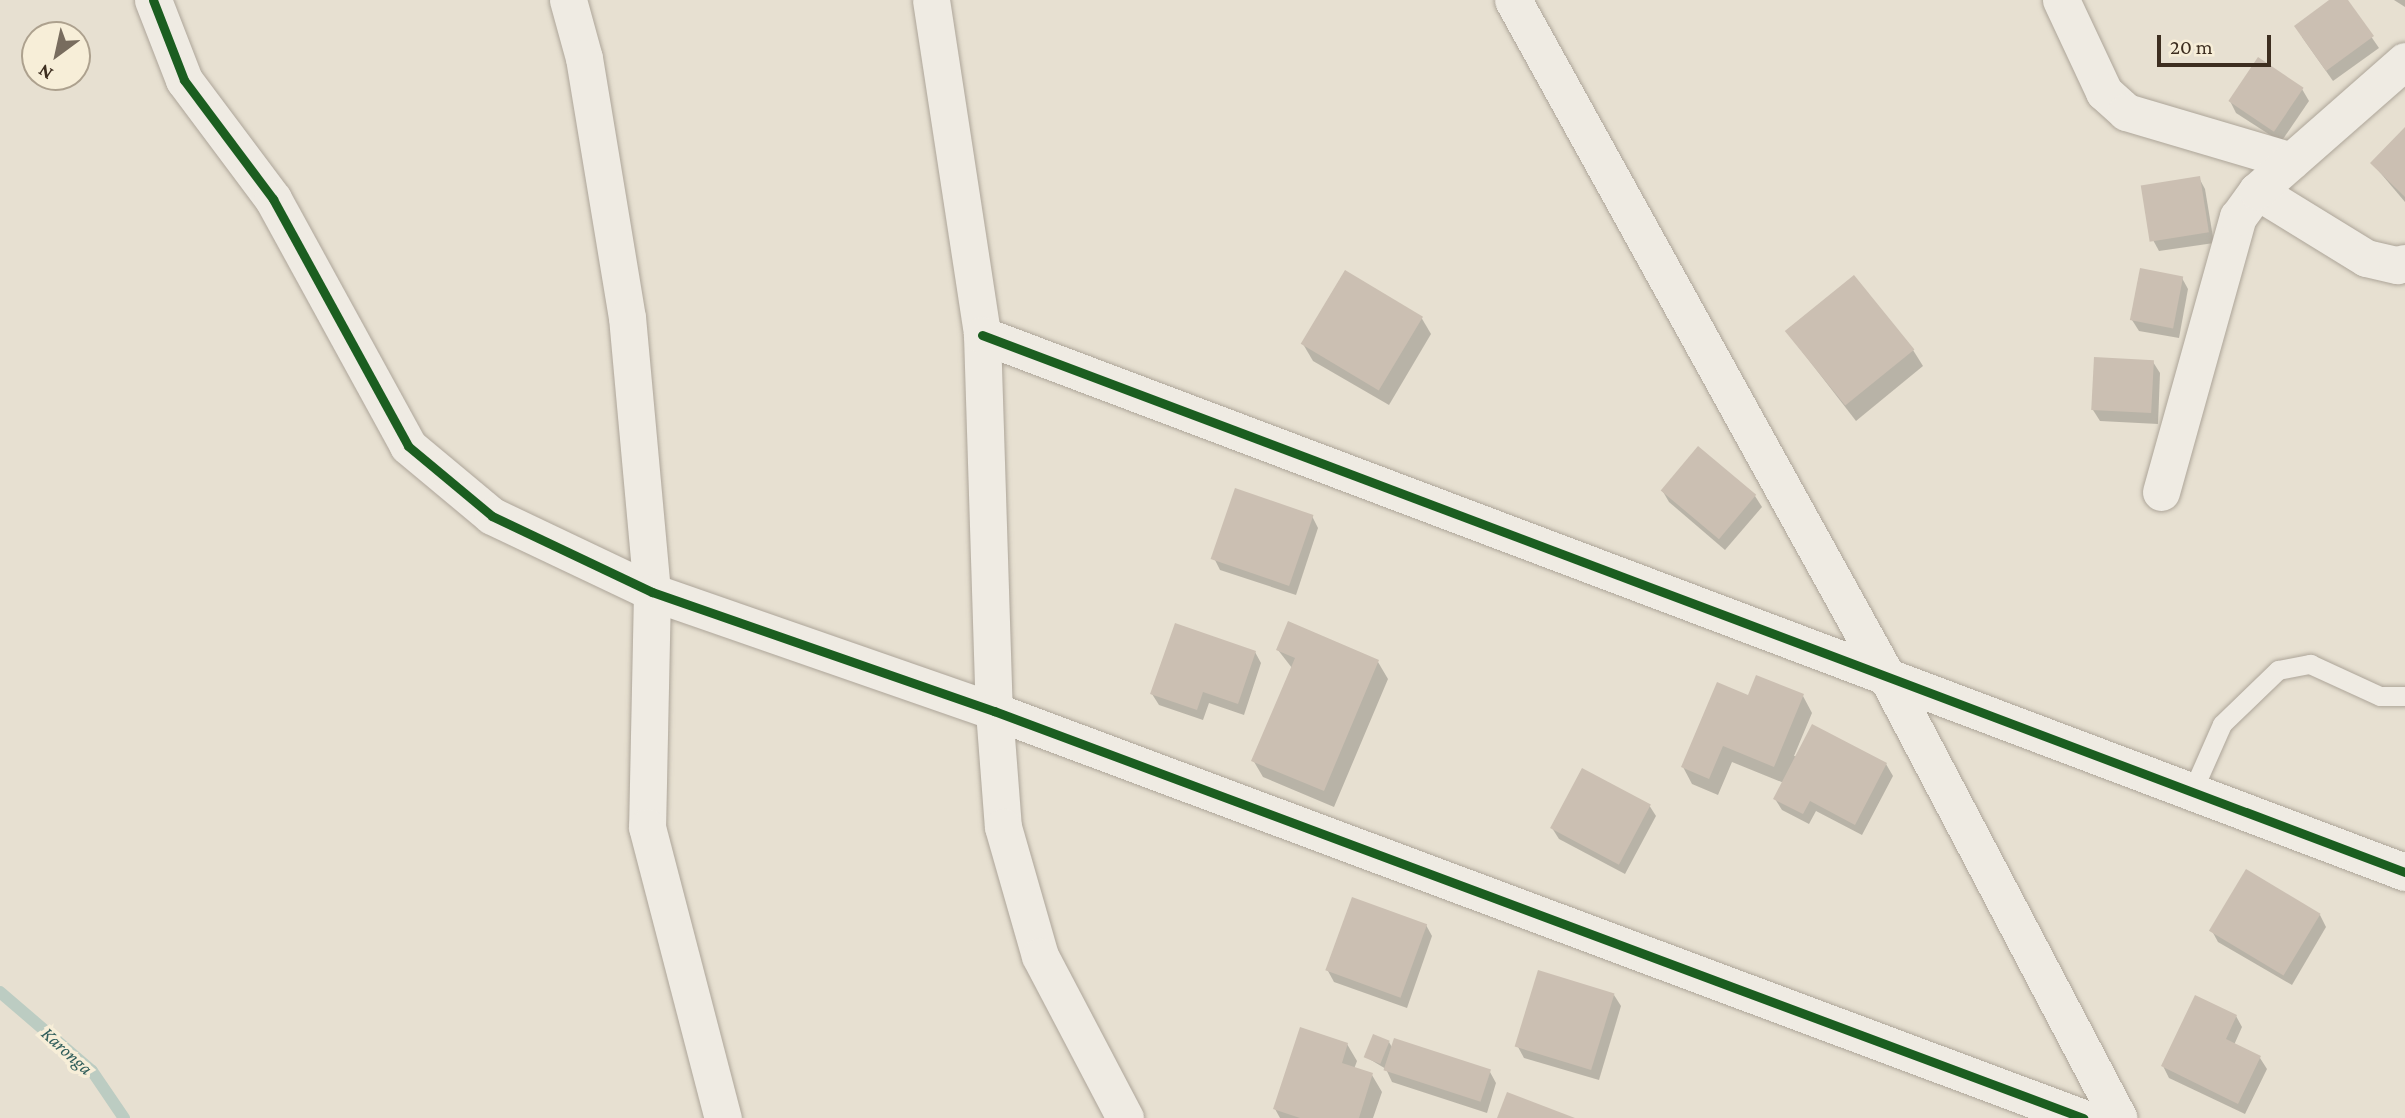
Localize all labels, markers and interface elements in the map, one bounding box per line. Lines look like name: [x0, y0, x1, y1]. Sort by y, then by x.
north arrow: [21, 21, 91, 91]
scale bar: [2160, 21, 2274, 65]
text: 20 m: [2170, 35, 2213, 59]
text: N: [34, 60, 57, 85]
water label: Karonga: [37, 1022, 97, 1080]

